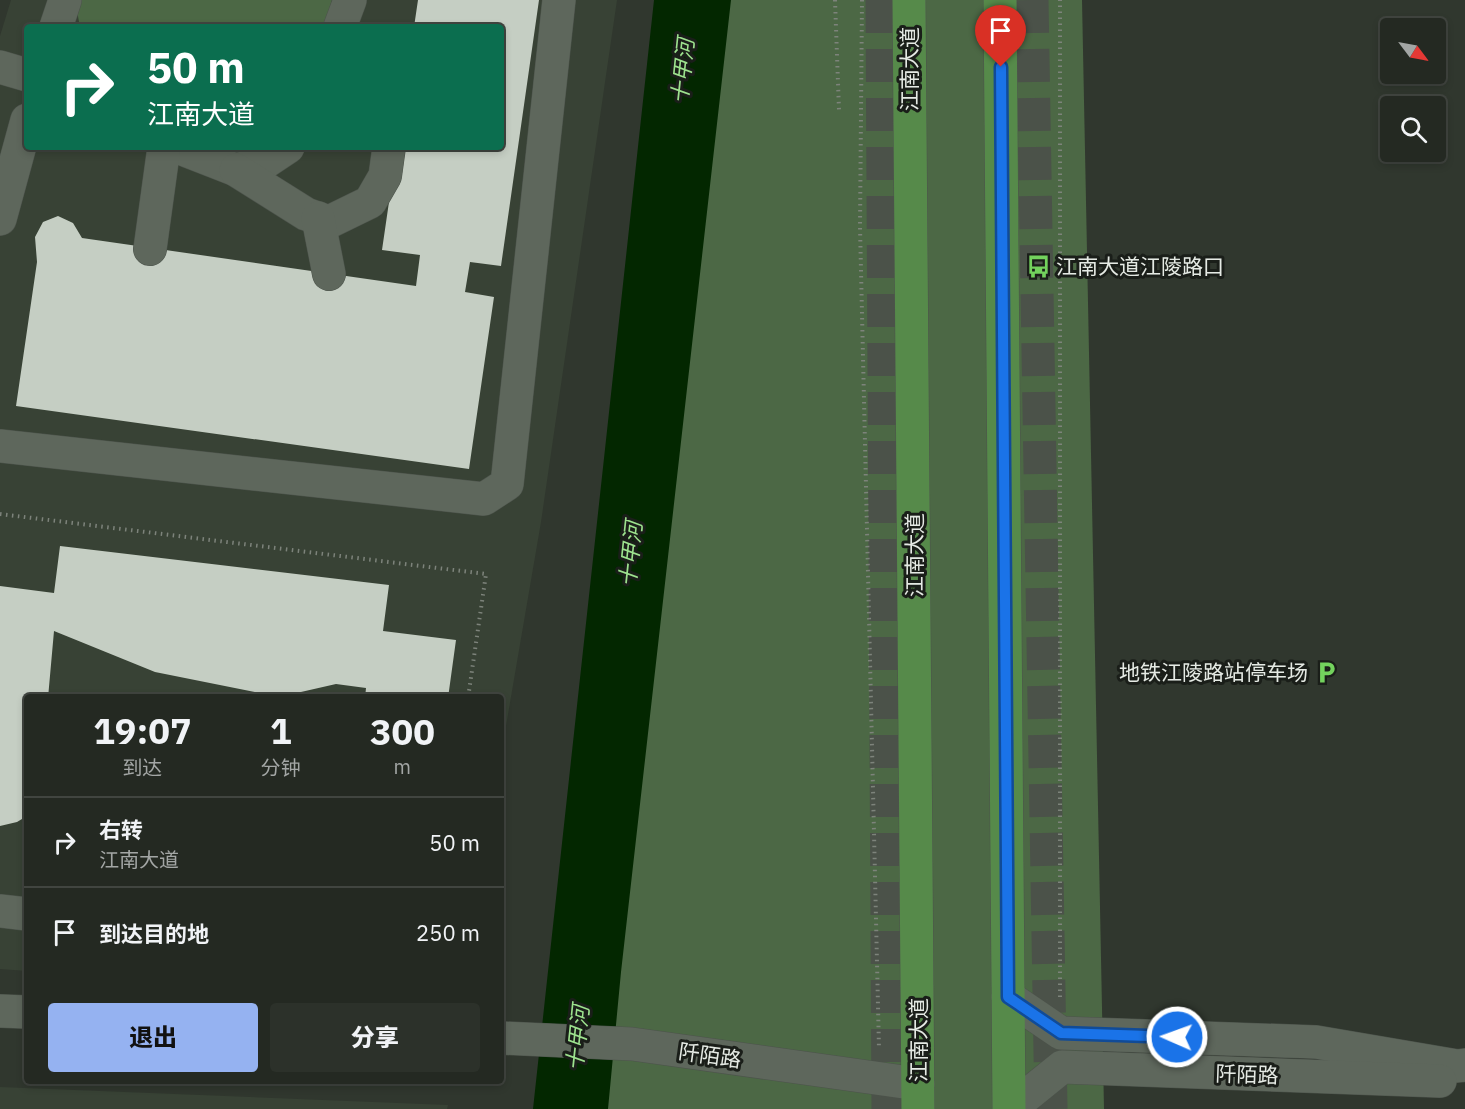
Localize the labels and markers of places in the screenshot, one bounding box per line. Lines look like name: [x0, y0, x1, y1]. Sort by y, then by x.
pin: [975, 5, 1026, 67]
place label: 江南大道江陵路口: [1056, 252, 1224, 280]
bus stop icon: 江南大道江陵路口: [1025, 253, 1051, 279]
place label: 地铁江陵路站停车场: [1119, 658, 1308, 686]
parking icon: 地铁江陵路站停车场: [1313, 659, 1339, 685]

